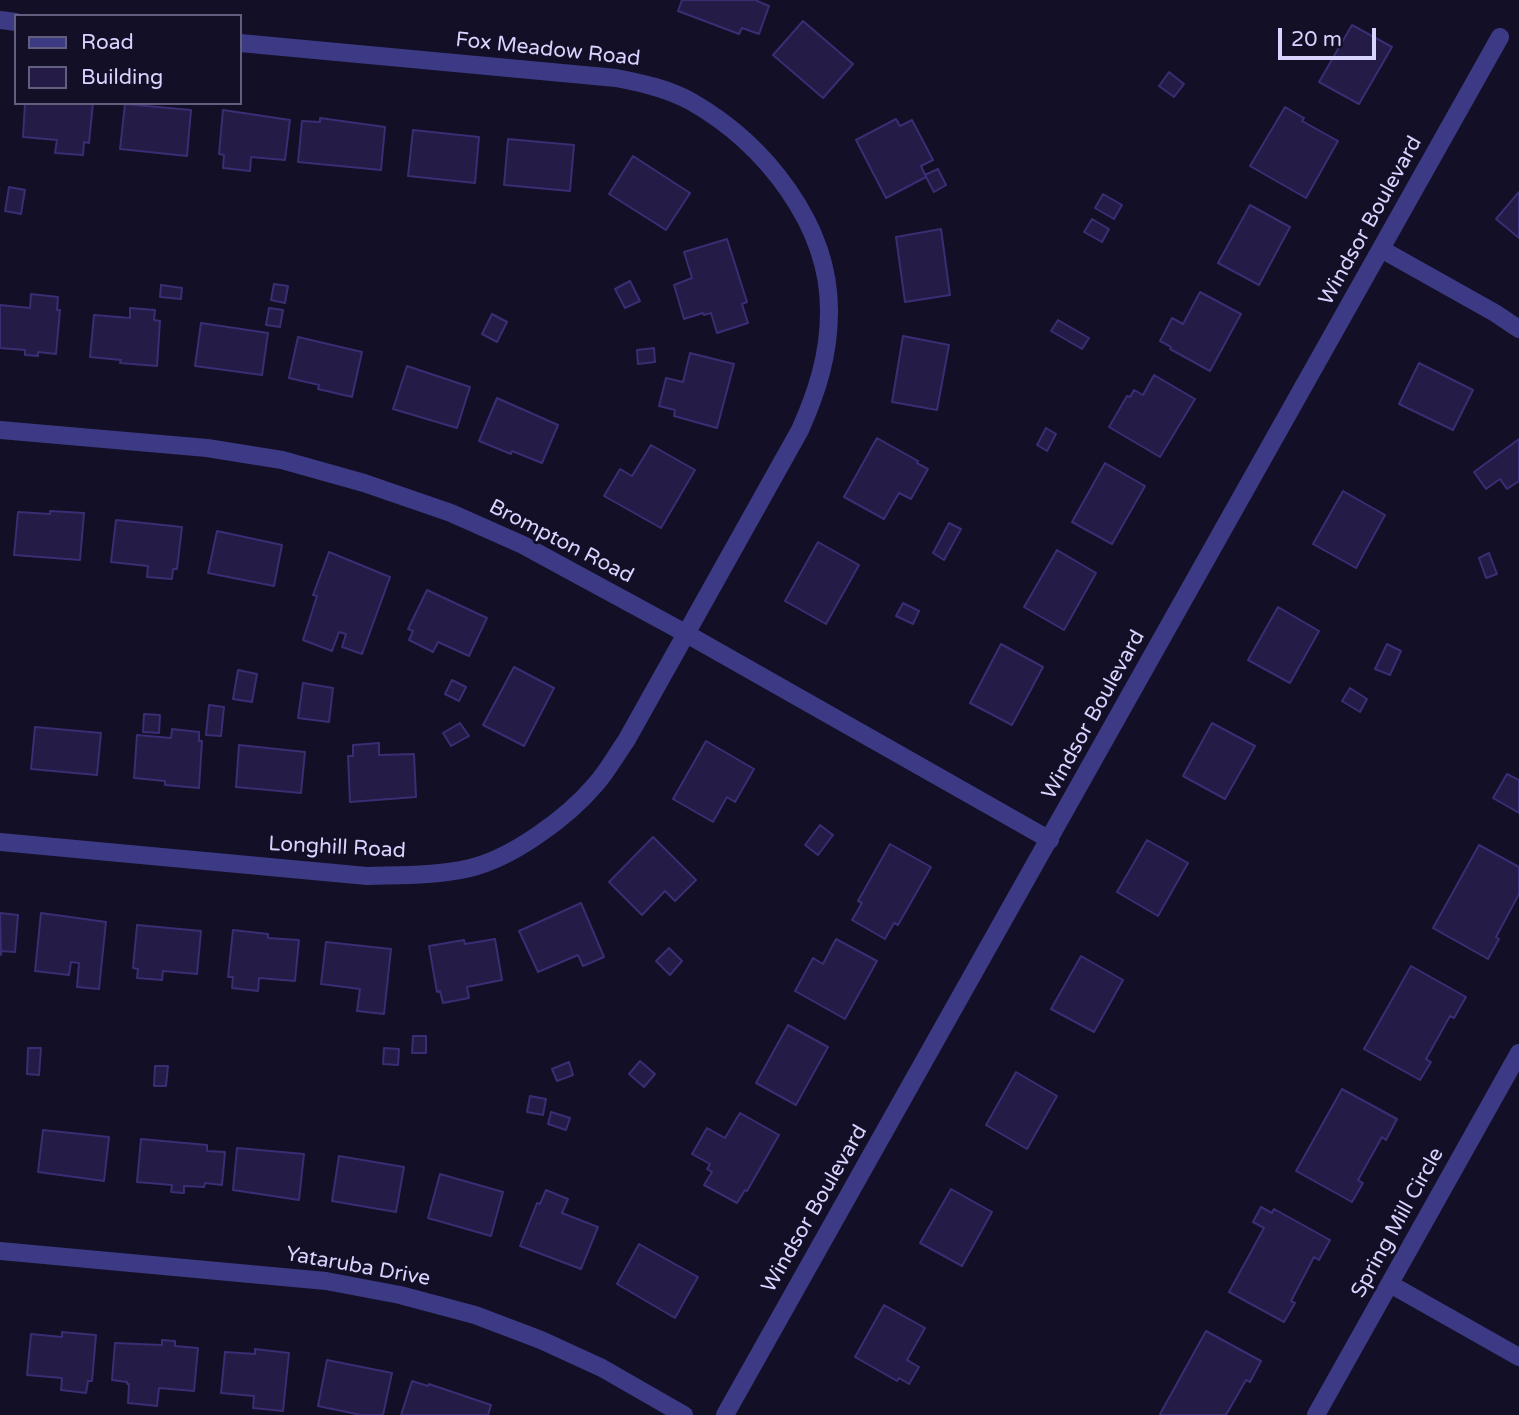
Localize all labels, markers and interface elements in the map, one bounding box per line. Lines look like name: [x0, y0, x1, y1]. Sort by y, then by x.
legend: [14, 14, 242, 105]
scale bar: [1281, 14, 1379, 58]
text: 20 m: [1291, 27, 1342, 52]
street label: Fox Meadow Road: [454, 28, 642, 72]
text: Road: [81, 30, 134, 55]
text: Building: [81, 65, 163, 90]
street label: Windsor Boulevard: [1314, 132, 1428, 310]
street label: Brompton Road: [484, 495, 638, 589]
street label: Windsor Boulevard: [1037, 626, 1151, 804]
street label: Longhill Road: [268, 832, 406, 864]
street label: Windsor Boulevard: [757, 1121, 873, 1297]
street label: Spring Mill Circle: [1346, 1143, 1450, 1303]
street label: Yataruba Drive: [284, 1242, 432, 1292]

